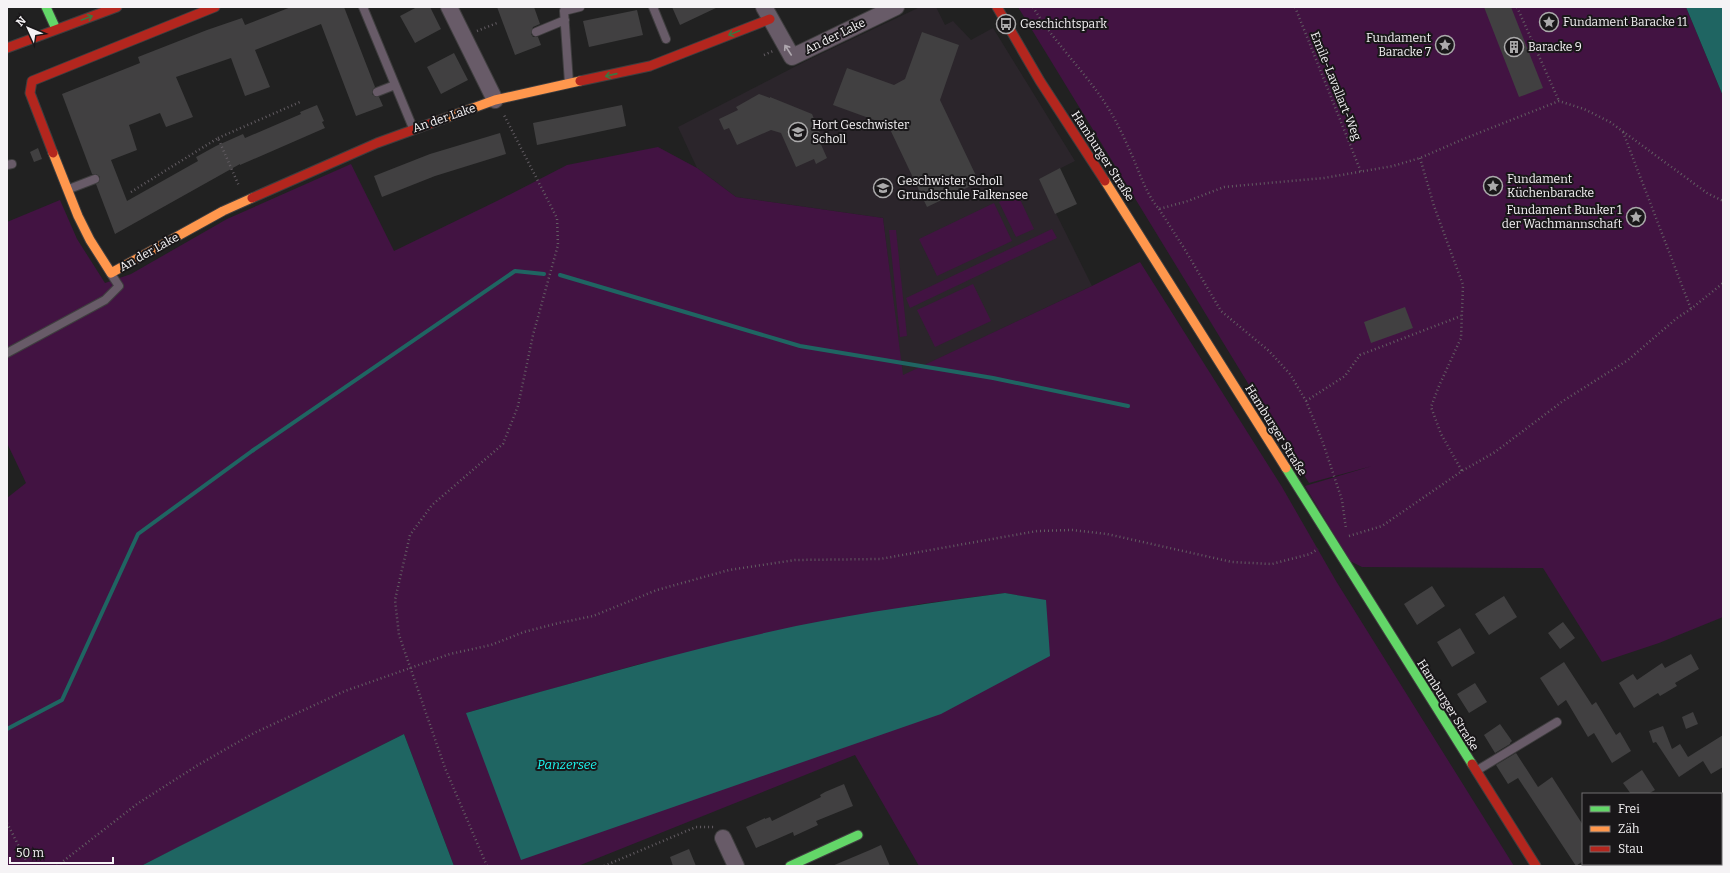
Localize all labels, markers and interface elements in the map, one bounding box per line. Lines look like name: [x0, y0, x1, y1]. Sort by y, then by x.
north arrow: [8, 8, 48, 48]
place icon: Fundament Baracke 11: [1538, 11, 1560, 33]
text: N: [14, 13, 29, 29]
bus stop icon: Geschichtspark: [995, 13, 1017, 35]
one-way arrow: [80, 14, 93, 21]
street label: An der Lake: [802, 15, 868, 57]
place label: Fundament Baracke 11: [1563, 15, 1687, 29]
place label: Geschichtspark: [1020, 17, 1107, 31]
one-way arrow: [728, 30, 740, 38]
street label: Emile-Lavallart-Weg: [1308, 30, 1364, 143]
place label: Fundament Baracke 7: [1366, 31, 1432, 59]
place icon: Fundament Baracke 7: [1434, 34, 1456, 56]
building icon: Baracke 9: [1503, 36, 1525, 58]
place label: Baracke 9: [1528, 40, 1582, 54]
one-way arrow: [784, 45, 792, 56]
one-way arrow: [605, 71, 618, 79]
street label: An der Lake: [411, 101, 477, 135]
street label: Hamburger Straße: [1069, 108, 1137, 204]
place label: Hort Geschwister Scholl: [812, 118, 910, 146]
school or university icon: Hort Geschwister Scholl: [787, 121, 809, 143]
place label: Fundament Küchenbaracke: [1507, 172, 1594, 200]
place label: Geschwister Scholl Grundschule Falkensee: [897, 174, 1028, 202]
place icon: Fundament Küchenbaracke: [1482, 175, 1504, 197]
school or university icon: Geschwister Scholl Grundschule Falkensee: [872, 177, 894, 199]
place label: Fundament Bunker 1 der Wachmannschaft: [1502, 203, 1623, 231]
place icon: Fundament Bunker 1 der Wachmannschaft: [1625, 206, 1647, 228]
street label: An der Lake: [117, 230, 181, 274]
street label: Hamburger Straße: [1242, 382, 1310, 478]
street label: Hamburger Straße: [1414, 657, 1482, 753]
water label: Panzersee: [537, 757, 597, 772]
legend: [1582, 793, 1722, 865]
text: Frei: [1618, 802, 1640, 816]
text: Zäh: [1618, 822, 1640, 836]
scale bar: [10, 839, 113, 865]
text: Stau: [1618, 842, 1644, 856]
text: 50 m: [16, 846, 45, 860]

